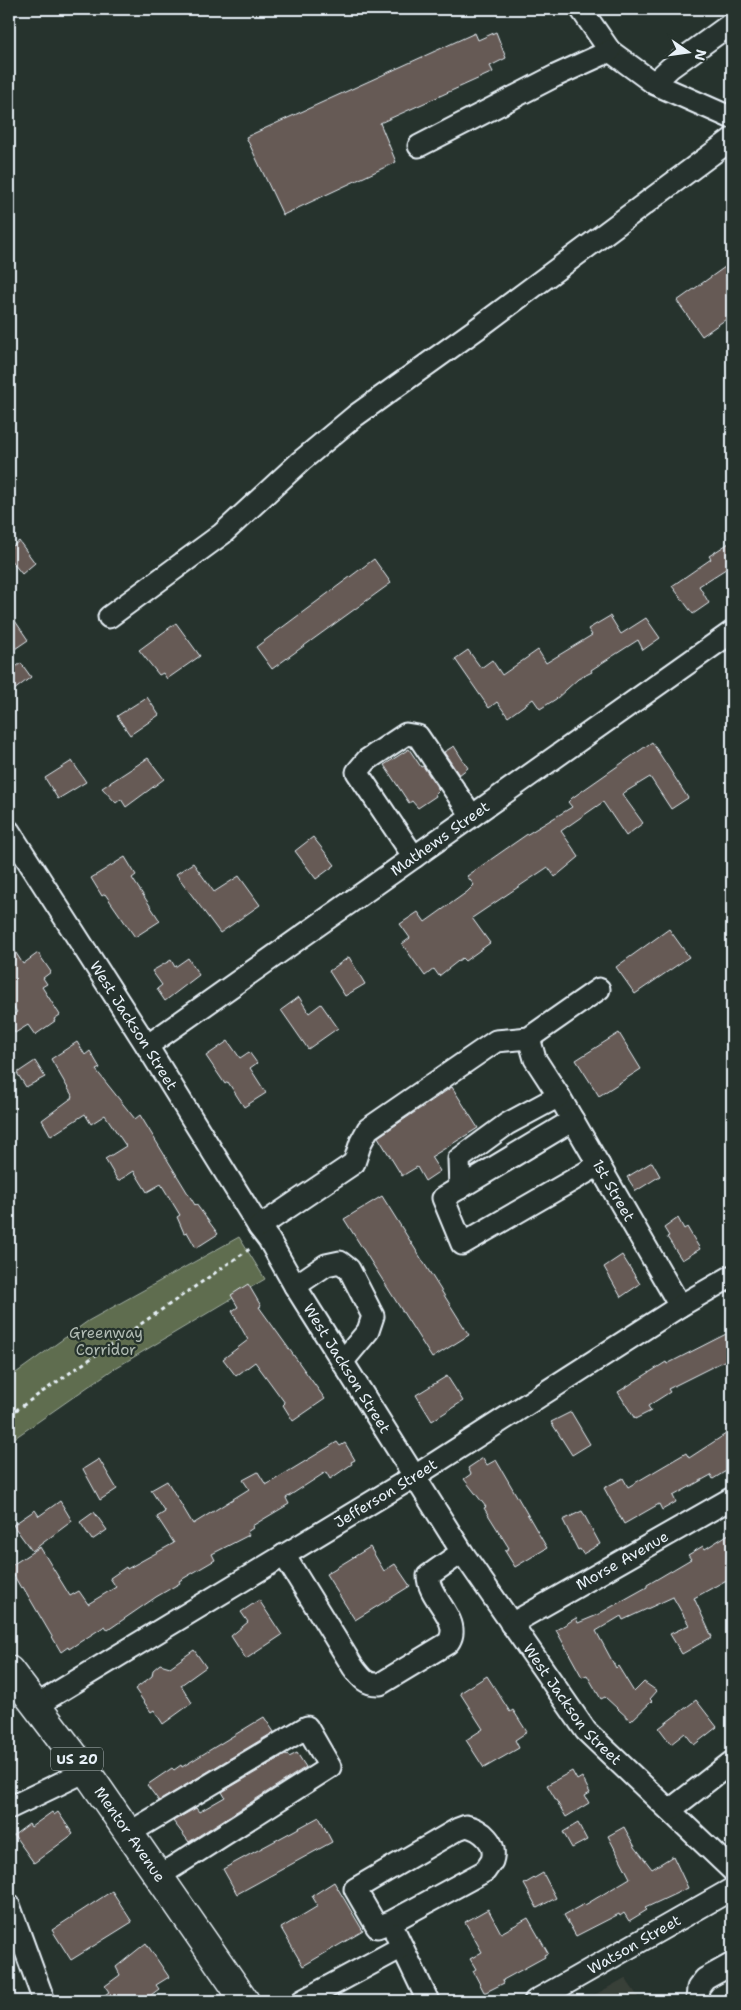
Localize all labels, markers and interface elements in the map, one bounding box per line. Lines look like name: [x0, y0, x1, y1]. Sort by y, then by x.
north arrow: [664, 28, 714, 78]
text: N: [691, 47, 711, 62]
street label: Mathews Street: [387, 797, 493, 881]
street label: West Jackson Street: [85, 957, 182, 1094]
street label: 1st Street: [588, 1156, 639, 1225]
street label: West Jackson Street: [299, 1300, 395, 1437]
park label: Greenway Corridor: [69, 1323, 143, 1360]
street label: Jefferson Street: [330, 1454, 441, 1533]
street label: Morse Avenue: [572, 1526, 672, 1595]
street label: West Jackson Street: [518, 1640, 626, 1770]
road number: US 20: [51, 1748, 103, 1770]
street label: Mentor Avenue: [90, 1783, 170, 1886]
street label: Watson Street: [584, 1910, 684, 1979]

